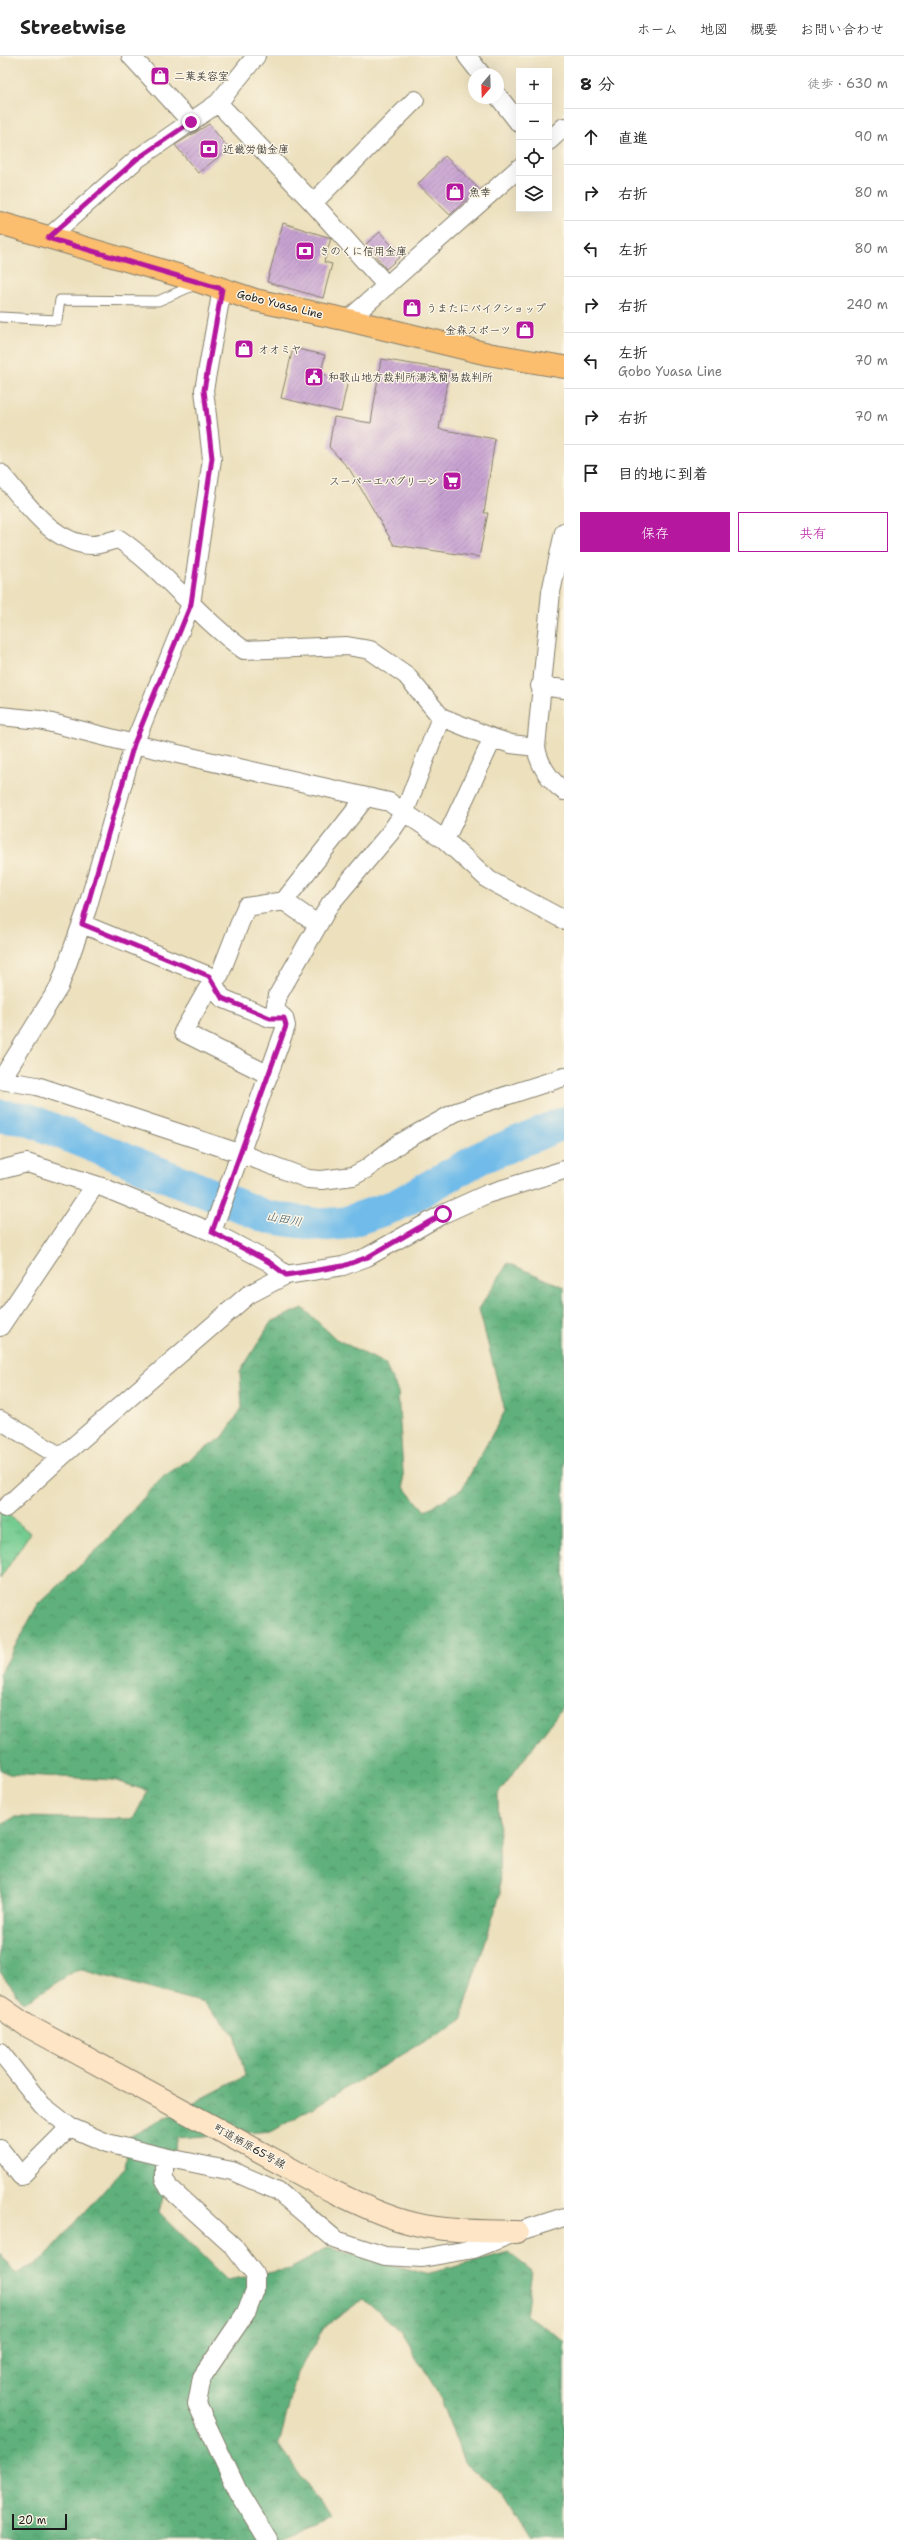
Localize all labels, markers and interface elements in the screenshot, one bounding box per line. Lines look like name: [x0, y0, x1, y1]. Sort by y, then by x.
text: Streetwise: [20, 15, 126, 40]
text: ホーム: [637, 20, 678, 38]
text: 地図: [700, 20, 728, 38]
text: 概要: [750, 20, 778, 38]
text: お問い合わせ: [800, 20, 884, 38]
shop icon: 二葉美容室: [149, 65, 171, 87]
north arrow: [468, 68, 504, 104]
map controls: [516, 68, 552, 212]
button: +: [516, 68, 552, 104]
place label: 二葉美容室: [174, 69, 229, 84]
text: 8 分: [580, 73, 615, 95]
text: 徒歩 · 630 m: [808, 75, 888, 92]
button: −: [516, 104, 552, 140]
route end: [182, 113, 200, 131]
icon: ahead: [580, 126, 602, 148]
text: 直進: [618, 128, 648, 148]
text: 90 m: [854, 128, 888, 145]
bank icon: 近畿労働金庫: [198, 138, 220, 160]
button: locate: [516, 140, 552, 176]
place label: 近畿労働金庫: [223, 142, 289, 157]
button: layers: [516, 176, 552, 212]
shop icon: 魚幸: [444, 181, 466, 203]
icon: right: [580, 182, 602, 204]
text: 右折: [618, 184, 648, 204]
text: 80 m: [854, 184, 888, 201]
place label: 魚幸: [469, 185, 491, 200]
icon: left: [580, 238, 602, 260]
bank icon: きのくに信用金庫: [294, 240, 316, 262]
text: 左折: [618, 240, 648, 260]
text: 80 m: [854, 240, 888, 257]
place label: きのくに信用金庫: [319, 244, 407, 259]
street label: Gobo Yuasa Line: [235, 287, 324, 322]
icon: right: [580, 294, 602, 316]
text: 右折: [618, 296, 648, 316]
text: 240 m: [846, 296, 888, 313]
shop icon: うまたにバイクショップ: [401, 297, 423, 319]
place label: うまたにバイクショップ: [426, 301, 546, 316]
shop icon: 金森スポーツ: [514, 319, 536, 341]
place label: 金森スポーツ: [445, 323, 511, 338]
shop icon: オオミヤ: [233, 338, 255, 360]
place label: オオミヤ: [258, 342, 302, 357]
text: 左折: [618, 343, 648, 363]
icon: left: [580, 350, 602, 372]
text: 70 m: [854, 352, 888, 369]
text: Gobo Yuasa Line: [618, 363, 722, 380]
public building icon: 和歌山地方裁判所湯浅簡易裁判所: [303, 366, 325, 388]
place label: 和歌山地方裁判所湯浅簡易裁判所: [328, 370, 493, 385]
icon: right: [580, 406, 602, 428]
text: 右折: [618, 408, 648, 428]
text: 70 m: [854, 408, 888, 425]
icon: arrive: [580, 462, 602, 484]
text: 目的地に到着: [618, 464, 708, 484]
supermarket icon: スーパーエバグリーン: [441, 470, 463, 492]
place label: スーパーエバグリーン: [329, 474, 438, 489]
button: 保存: [580, 512, 730, 552]
button: 共有: [738, 512, 888, 552]
route start: [434, 1205, 452, 1223]
water label: 山田川: [265, 1208, 303, 1230]
street label: 町道栖原65号線: [211, 2120, 288, 2172]
scale bar: [12, 2512, 67, 2531]
text: 20 m: [18, 2513, 46, 2528]

